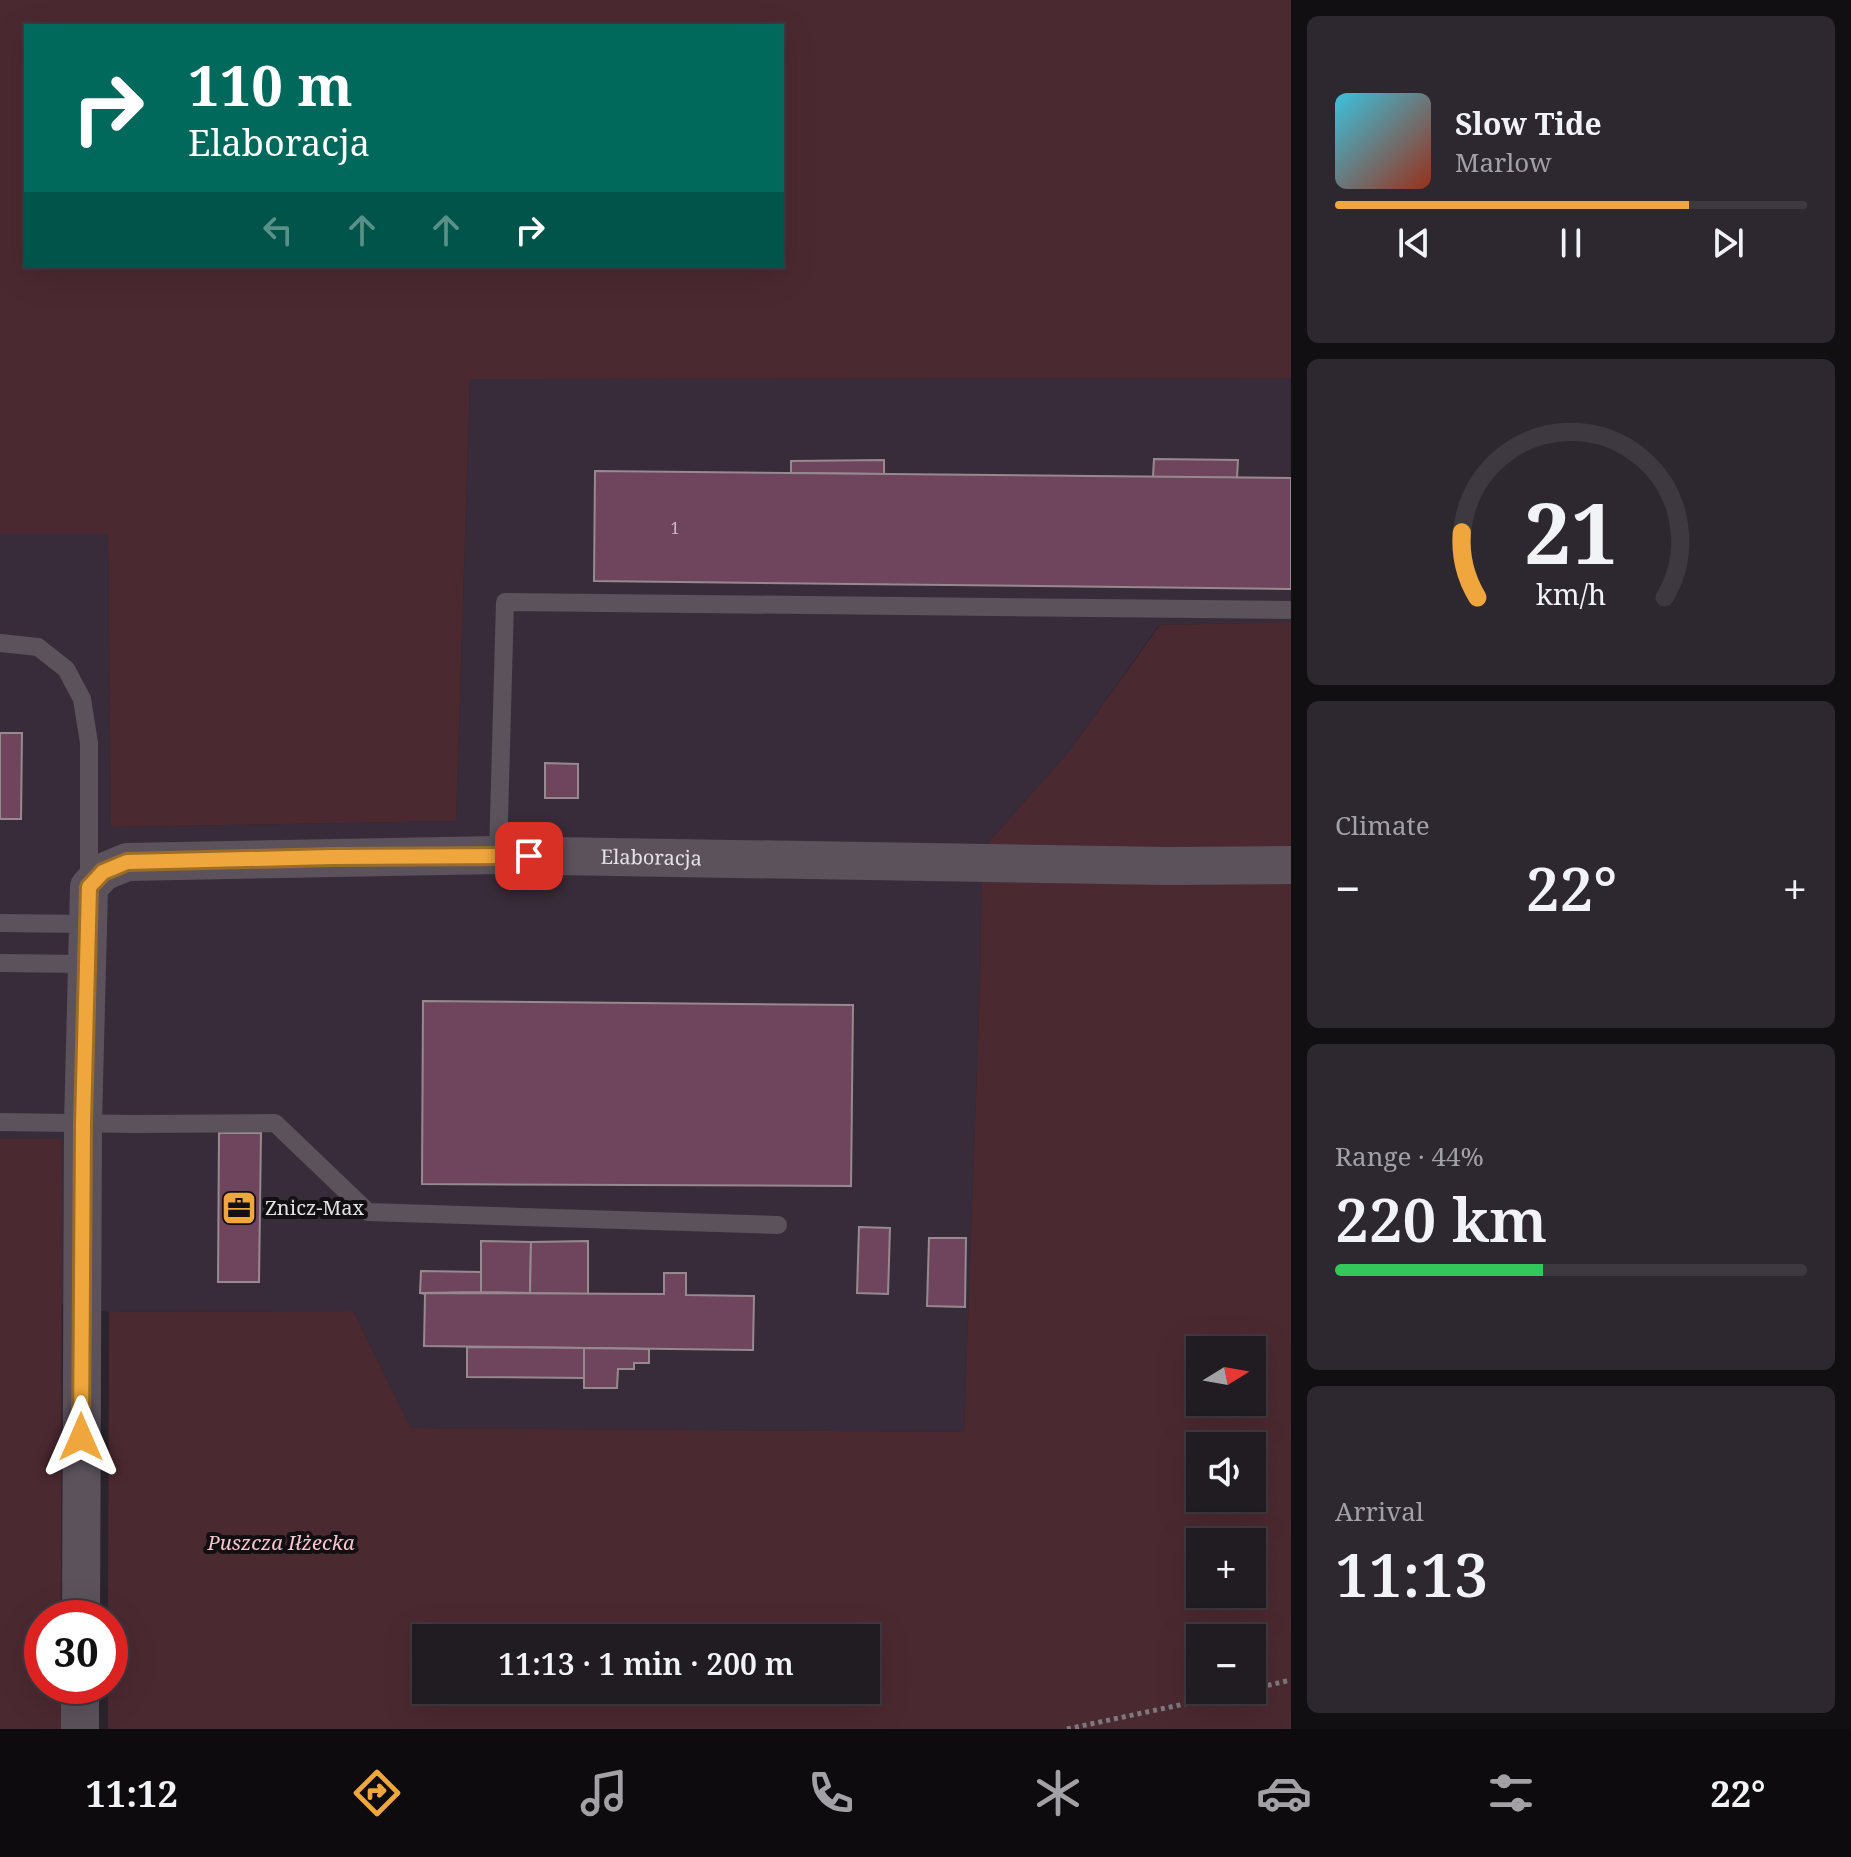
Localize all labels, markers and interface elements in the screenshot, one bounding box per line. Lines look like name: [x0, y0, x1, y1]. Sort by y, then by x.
text: 110 m: [188, 46, 353, 122]
icon: right: [56, 56, 160, 160]
text: Slow Tide: [1455, 103, 1602, 144]
text: Elaboracja: [188, 118, 370, 167]
text: Marlow: [1455, 144, 1552, 180]
icon: left: [256, 208, 300, 252]
icon: ahead: [340, 208, 384, 252]
icon: ahead: [424, 208, 468, 252]
icon: right: [508, 208, 552, 252]
icon: previous: [1392, 221, 1436, 265]
icon: pause: [1549, 221, 1593, 265]
icon: next: [1706, 221, 1750, 265]
text: 21: [1524, 474, 1618, 587]
house number: 1: [671, 517, 679, 539]
text: km/h: [1536, 574, 1606, 613]
text: Climate: [1335, 807, 1430, 843]
pin: [495, 822, 563, 890]
icon: arrive: [507, 834, 551, 878]
street label: Elaboracja: [601, 843, 702, 871]
text: 22°: [1526, 847, 1617, 929]
text: −: [1335, 858, 1360, 918]
text: +: [1782, 858, 1807, 918]
text: Range · 44%: [1335, 1138, 1484, 1174]
text: 220 km: [1335, 1178, 1547, 1260]
office icon: Znicz-Max: [220, 1189, 258, 1227]
place label: Znicz-Max: [265, 1194, 364, 1221]
north arrow: [1186, 1336, 1266, 1416]
map controls: [1186, 1336, 1266, 1704]
position arrow: [39, 1395, 123, 1479]
button: sound: [1186, 1432, 1266, 1512]
text: Arrival: [1335, 1493, 1424, 1529]
button: +: [1186, 1528, 1266, 1608]
park label: Puszcza Iłżecka: [206, 1529, 355, 1556]
text: 11:13: [1335, 1533, 1488, 1615]
speed limit sign: 30: [24, 1600, 128, 1704]
button: −: [1186, 1624, 1266, 1704]
text: 11:13 · 1 min · 200 m: [498, 1643, 794, 1684]
icon: directions: [349, 1765, 405, 1821]
icon: music: [576, 1765, 632, 1821]
icon: phone: [803, 1765, 859, 1821]
icon: climate: [1030, 1765, 1086, 1821]
icon: car: [1256, 1765, 1312, 1821]
icon: filters: [1483, 1765, 1539, 1821]
text: 11:12: [85, 1769, 178, 1818]
text: 22°: [1710, 1769, 1765, 1818]

